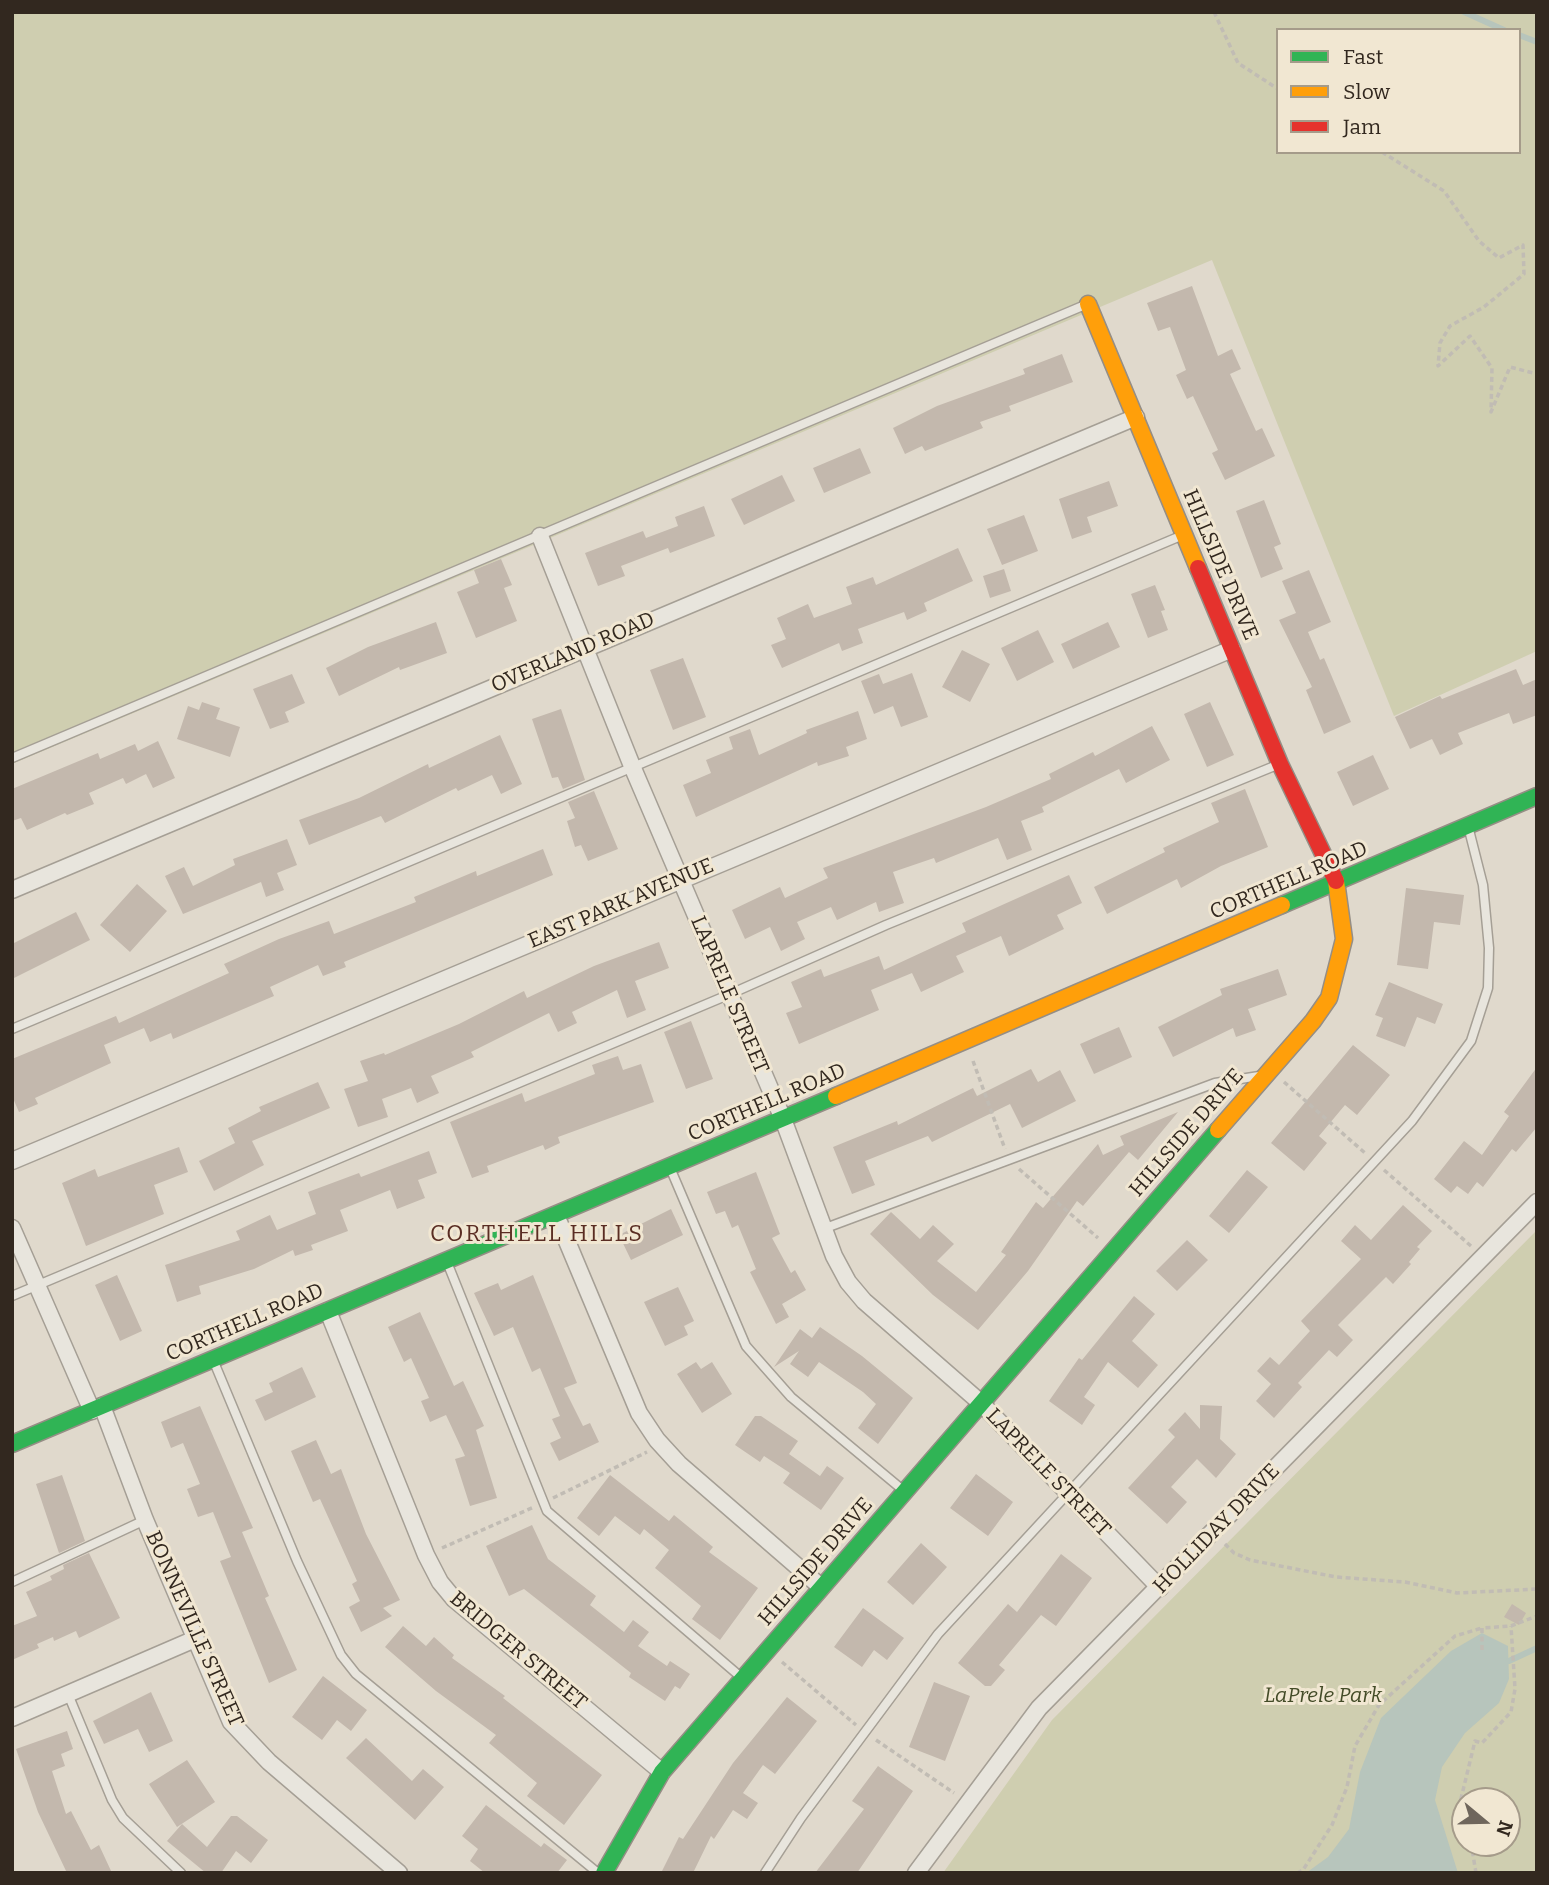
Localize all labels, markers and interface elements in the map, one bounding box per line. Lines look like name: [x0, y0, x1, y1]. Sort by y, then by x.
legend: [1276, 28, 1521, 154]
text: Fast: [1343, 44, 1383, 70]
text: Slow: [1343, 79, 1390, 105]
text: Jam: [1343, 114, 1381, 140]
street label: HILLSIDE DRIVE: [1177, 486, 1263, 644]
street label: OVERLAND ROAD: [488, 607, 658, 699]
street label: CORTHELL ROAD: [1206, 836, 1372, 926]
street label: EAST PARK AVENUE: [524, 854, 718, 954]
street label: LAPRELE STREET: [685, 913, 773, 1077]
street label: CORTHELL ROAD: [684, 1058, 850, 1148]
street label: HILLSIDE DRIVE: [1125, 1064, 1249, 1202]
district label: CORTHELL HILLS: [432, 1221, 642, 1249]
street label: CORTHELL ROAD: [162, 1278, 328, 1368]
street label: LAPRELE STREET: [980, 1404, 1116, 1542]
street label: HOLLIDAY DRIVE: [1149, 1459, 1285, 1599]
street label: HILLSIDE DRIVE: [754, 1493, 878, 1631]
street label: BONNEVILLE STREET: [140, 1527, 248, 1731]
street label: BRIDGER STREET: [444, 1586, 592, 1716]
park label: LaPrele Park: [1264, 1683, 1382, 1709]
north arrow: [1451, 1787, 1521, 1857]
text: N: [1491, 1818, 1518, 1839]

